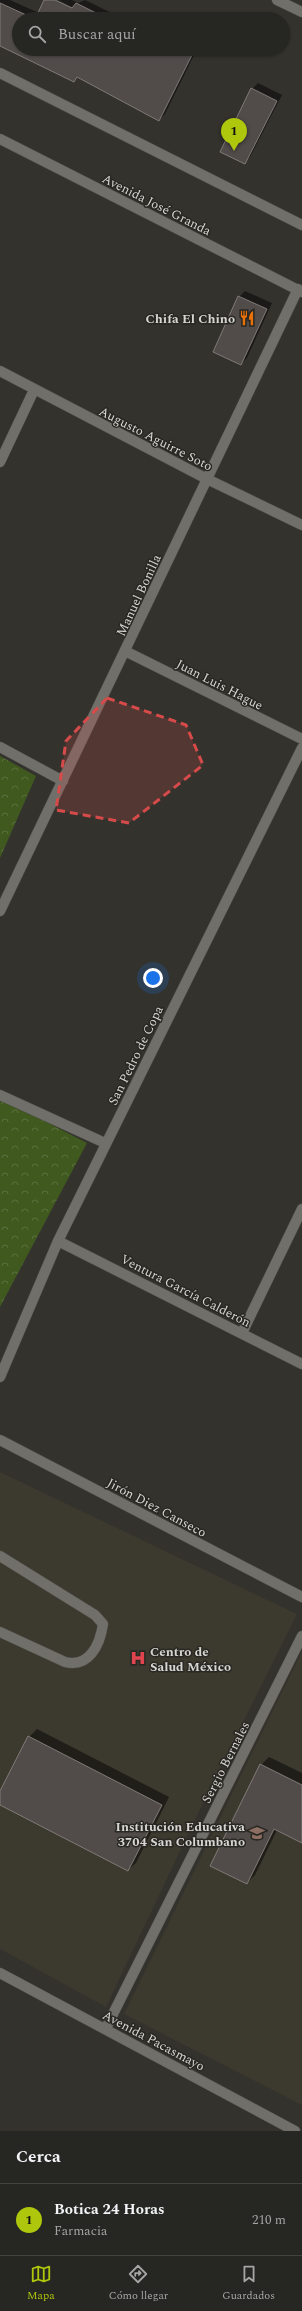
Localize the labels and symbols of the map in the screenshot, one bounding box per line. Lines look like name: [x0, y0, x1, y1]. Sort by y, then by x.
pin: 1: [221, 118, 247, 151]
street label: Avenida José Granda: [99, 169, 215, 241]
place label: Chifa El Chino: [146, 309, 235, 329]
restaurant icon: Chifa El Chino: [238, 309, 256, 327]
street label: Augusto Aguirre Soto: [95, 402, 216, 476]
street label: Manuel Bonilla: [111, 551, 167, 640]
street label: Juan Luis Hague: [173, 654, 267, 715]
your location: [143, 968, 163, 988]
street label: San Pedro de Copa: [103, 1002, 169, 1109]
street label: Ventura García Calderón: [117, 1249, 255, 1333]
street label: Jirón Diez Canseco: [103, 1473, 210, 1543]
place label: Centro de Salud México: [150, 1642, 231, 1677]
hospital icon: Centro de Salud México: [129, 1649, 147, 1667]
street label: Sergio Bernales: [197, 1718, 255, 1807]
place label: Institución Educativa 3704 San Columbano: [116, 1817, 245, 1852]
school or university icon: Institución Educativa 3704 San Columbano: [248, 1824, 266, 1842]
street label: Avenida Pacasmayo: [99, 2005, 208, 2076]

